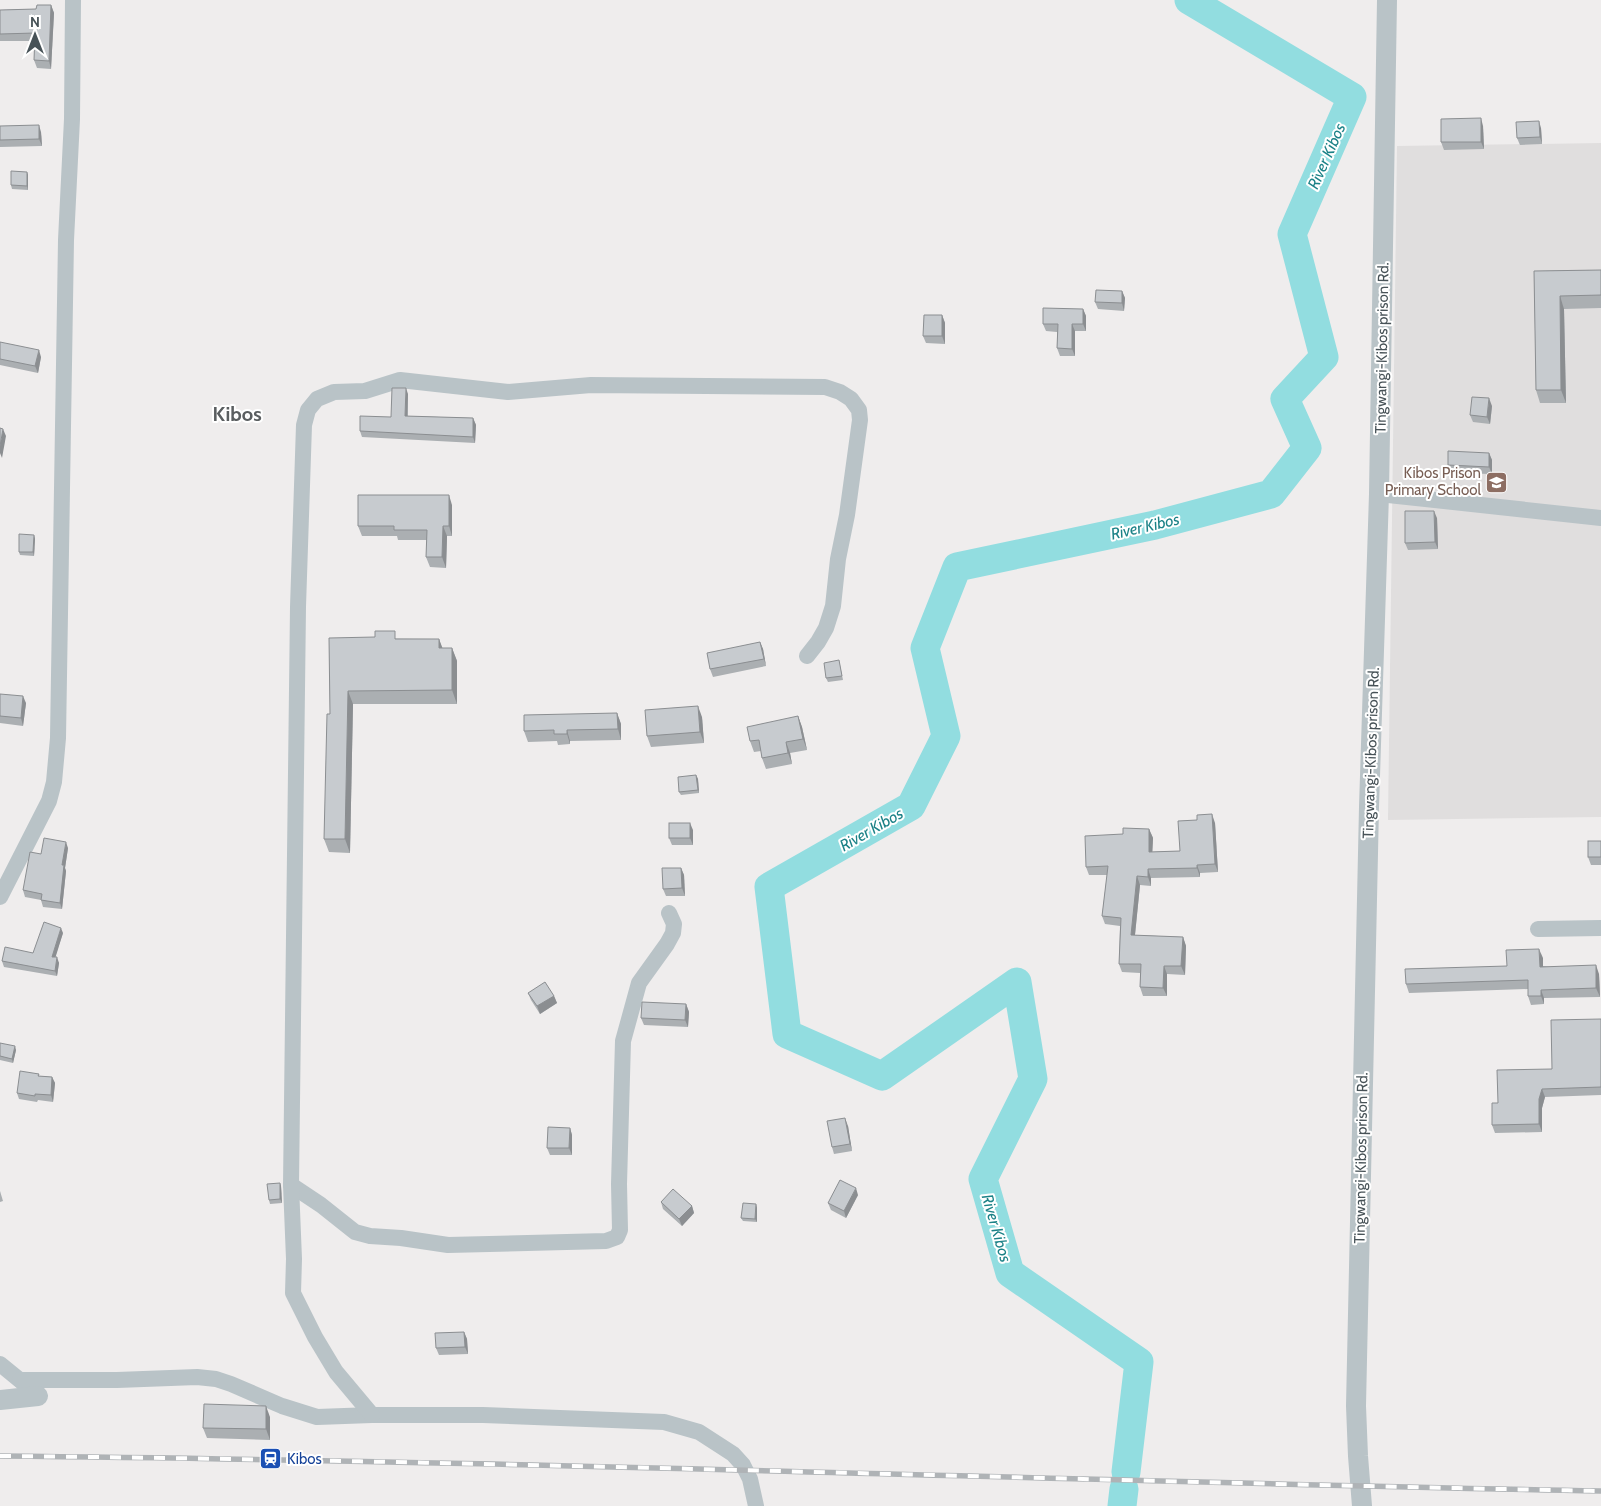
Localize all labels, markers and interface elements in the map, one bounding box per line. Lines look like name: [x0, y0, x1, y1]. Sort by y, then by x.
north arrow: [10, 10, 60, 60]
text: N: [30, 13, 40, 31]
water label: River Kibos: [1304, 120, 1349, 192]
street label: Tingwangi-Kibos prison Rd.: [1372, 262, 1392, 434]
district label: Kibos: [212, 402, 262, 426]
place label: Kibos Prison Primary School: [1385, 464, 1481, 499]
school or university icon: Kibos Prison Primary School: [1485, 470, 1509, 494]
water label: River Kibos: [1109, 509, 1181, 544]
street label: Tingwangi-Kibos prison Rd.: [1359, 667, 1383, 839]
water label: River Kibos: [836, 804, 906, 855]
street label: Tingwangi-Kibos prison Rd.: [1351, 1072, 1371, 1244]
water label: River Kibos: [978, 1192, 1015, 1264]
station icon: Kibos: [259, 1447, 283, 1471]
place label: Kibos: [287, 1450, 322, 1468]

